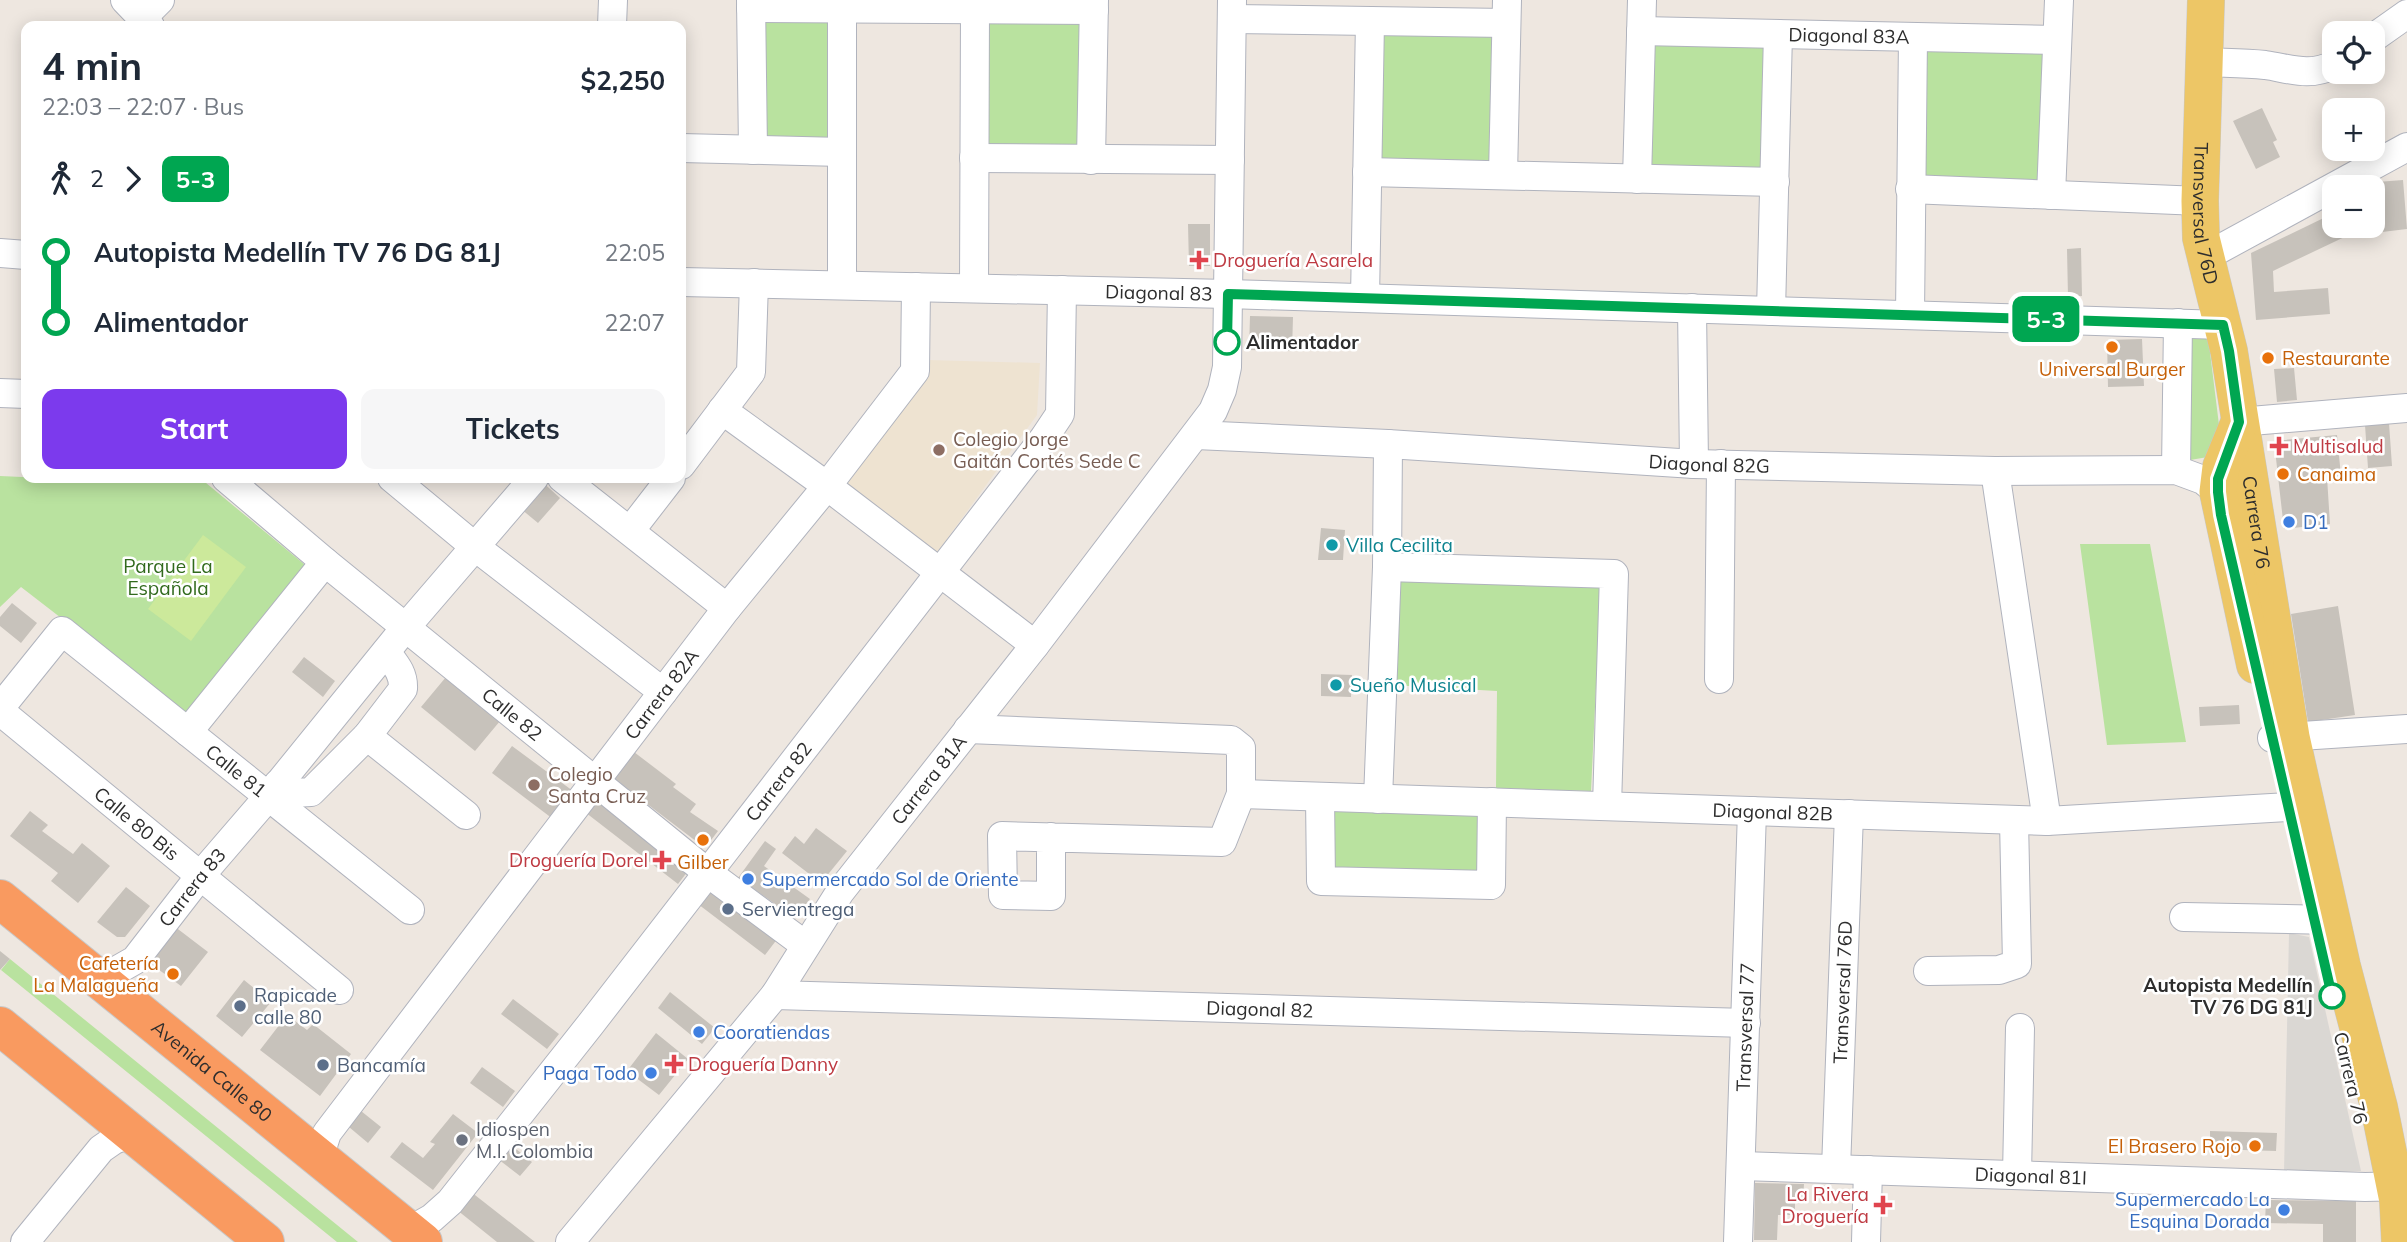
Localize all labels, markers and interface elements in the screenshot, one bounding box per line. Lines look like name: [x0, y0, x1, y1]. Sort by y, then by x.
map controls: [2322, 21, 2385, 238]
button: locate: [2322, 21, 2385, 84]
street label: Diagonal 83A: [1788, 22, 1910, 49]
text: 4 min: [42, 42, 142, 90]
text: $2,250: [581, 64, 665, 97]
text: 22:03 – 22:07 · Bus: [42, 92, 244, 121]
button: +: [2322, 98, 2385, 161]
street label: Transversal 76D: [2188, 142, 2224, 287]
icon: walk: [42, 160, 80, 198]
icon: forward: [114, 160, 152, 198]
text: 2: [90, 164, 104, 193]
text: 5-3: [176, 164, 215, 194]
button: −: [2322, 175, 2385, 238]
text: Autopista Medellín TV 76 DG 81J: [94, 236, 501, 269]
text: 22:05: [605, 238, 665, 267]
place label: Droguería Asarela: [1213, 248, 1373, 272]
marker: Droguería Asarela: [1191, 252, 1207, 268]
street label: Diagonal 83: [1105, 279, 1213, 306]
line badge: 5-3: [2006, 296, 2086, 342]
text: 5-3: [2026, 304, 2066, 334]
text: Alimentador: [94, 306, 248, 339]
text: 22:07: [605, 308, 665, 337]
marker: Alimentador: [1214, 329, 1240, 355]
place label: Alimentador: [1246, 330, 1359, 354]
marker: Universal Burger: [2104, 339, 2120, 355]
place label: Restaurante: [2282, 346, 2390, 370]
marker: Restaurante: [2260, 350, 2276, 366]
place label: Universal Burger: [2039, 357, 2185, 381]
button: Start: [42, 389, 347, 469]
button: Tickets: [361, 389, 665, 469]
place label: Colegio Jorge Gaitán Cortés Sede C: [953, 427, 1141, 473]
place label: Multisalud: [2293, 434, 2384, 458]
marker: Multisalud: [2271, 438, 2287, 454]
marker: Colegio Jorge Gaitán Cortés Sede C: [931, 442, 947, 458]
street label: Diagonal 82G: [1648, 449, 1770, 478]
place label: Canaima: [2297, 462, 2376, 486]
marker: Canaima: [2275, 466, 2291, 482]
street label: Carrera 76: [2237, 474, 2276, 571]
place label: D1: [2303, 510, 2329, 534]
marker: D1: [2281, 514, 2297, 530]
place label: Villa Cecilita: [1346, 533, 1453, 557]
marker: Villa Cecilita: [1324, 537, 1340, 553]
park label: Parque La Española: [123, 554, 213, 600]
street label: Carrera 82A: [619, 644, 704, 744]
place label: Sueño Musical: [1350, 673, 1477, 697]
marker: Sueño Musical: [1328, 677, 1344, 693]
street label: Calle 82: [477, 682, 547, 746]
street label: Carrera 81A: [886, 730, 972, 829]
street label: Carrera 82: [740, 737, 817, 826]
street label: Calle 81: [201, 739, 271, 802]
place label: Colegio Santa Cruz: [548, 762, 646, 808]
marker: Colegio Santa Cruz: [526, 777, 542, 793]
street label: Calle 80 Bis: [89, 781, 184, 866]
street label: Diagonal 82B: [1712, 798, 1833, 826]
marker: Gilber: [695, 832, 711, 848]
street label: Carrera 83: [153, 843, 231, 932]
place label: Droguería Dorel: [509, 848, 648, 872]
place label: Gilber: [677, 850, 729, 874]
marker: Droguería Dorel: [654, 852, 670, 868]
place label: Supermercado Sol de Oriente: [762, 867, 1018, 891]
marker: Supermercado Sol de Oriente: [740, 871, 756, 887]
place label: Servientrega: [742, 897, 854, 921]
marker: Servientrega: [720, 901, 736, 917]
street label: Transversal 76D: [1828, 920, 1857, 1064]
place label: Cafetería La Malagueña: [33, 951, 159, 997]
street label: Transversal 77: [1731, 962, 1759, 1092]
marker: Cafetería La Malagueña: [165, 966, 181, 982]
place label: Autopista Medellín TV 76 DG 81J: [2143, 973, 2313, 1019]
place label: Rapicade calle 80: [254, 983, 337, 1029]
marker: Autopista Medellín TV 76 DG 81J: [2319, 983, 2345, 1009]
street label: Diagonal 82: [1206, 995, 1314, 1023]
marker: Rapicade calle 80: [232, 998, 248, 1014]
street label: Avenida Calle 80: [147, 1015, 277, 1127]
place label: Cooratiendas: [713, 1020, 830, 1044]
marker: Cooratiendas: [691, 1024, 707, 1040]
street label: Carrera 76: [2329, 1029, 2373, 1127]
place label: Droguería Danny: [688, 1052, 838, 1076]
place label: Bancamía: [337, 1053, 426, 1077]
marker: Droguería Danny: [666, 1056, 682, 1072]
marker: Bancamía: [315, 1057, 331, 1073]
place label: Paga Todo: [543, 1061, 637, 1085]
marker: Paga Todo: [643, 1065, 659, 1081]
place label: Idiospen M.I. Colombia: [476, 1117, 593, 1163]
marker: Idiospen M.I. Colombia: [454, 1132, 470, 1148]
place label: El Brasero Rojo: [2108, 1134, 2241, 1158]
marker: El Brasero Rojo: [2247, 1138, 2263, 1154]
street label: Diagonal 81I: [1974, 1162, 2087, 1190]
place label: La Rivera Droguería: [1782, 1182, 1869, 1228]
place label: Supermercado La Esquina Dorada: [2115, 1187, 2270, 1233]
marker: La Rivera Droguería: [1875, 1197, 1891, 1213]
marker: Supermercado La Esquina Dorada: [2276, 1202, 2292, 1218]

